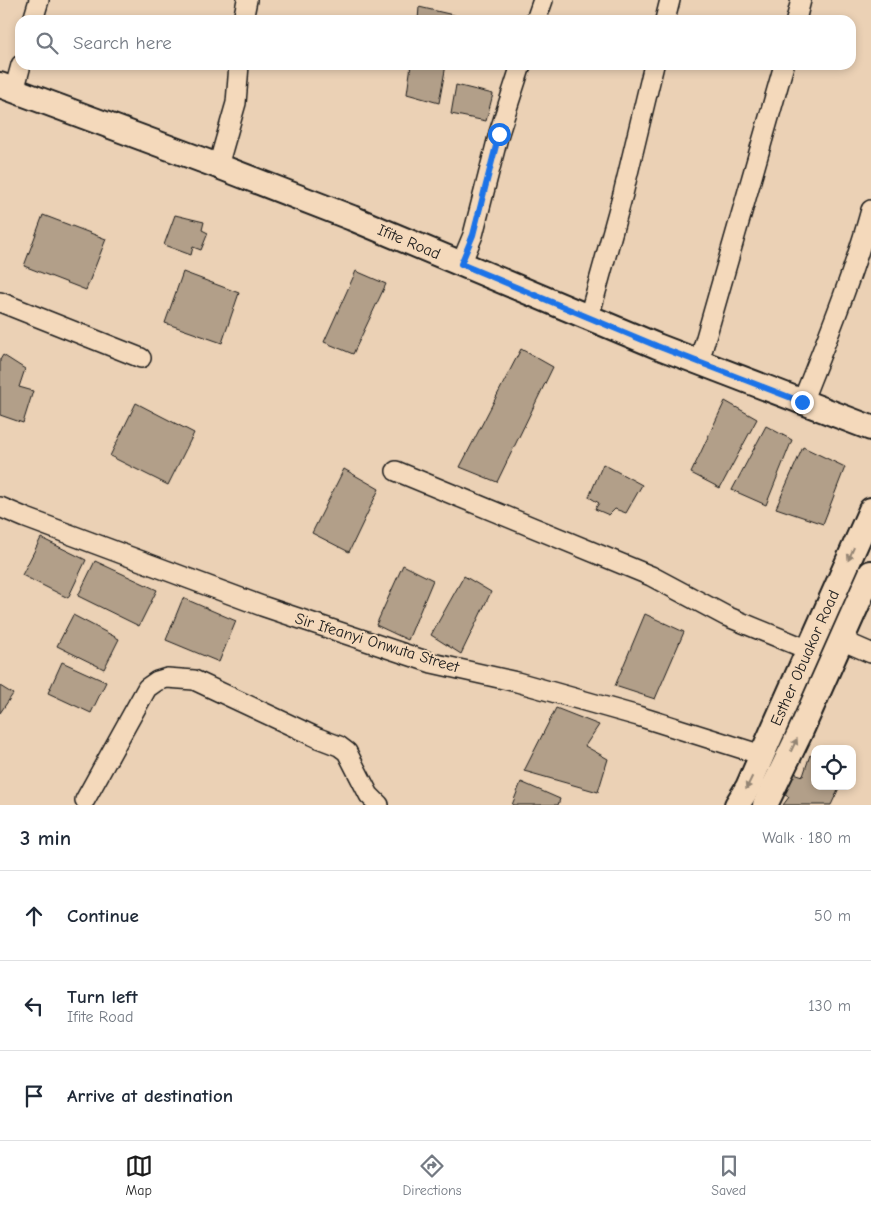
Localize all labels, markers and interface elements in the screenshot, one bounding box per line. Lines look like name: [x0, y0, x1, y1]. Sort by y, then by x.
search box: [15, 15, 856, 70]
icon: search: [33, 29, 61, 57]
text: Search here: [73, 32, 172, 54]
route start: [488, 123, 511, 146]
street label: Ifite Road: [375, 221, 443, 263]
route end: [791, 391, 814, 414]
one-way arrow: [847, 547, 855, 561]
street label: Esther Obuakor Road: [767, 587, 843, 729]
street label: Sir Ifeanyi Onwuta Street: [293, 609, 462, 677]
one-way arrow: [790, 738, 798, 753]
map controls: [811, 745, 856, 790]
button: locate: [811, 745, 856, 790]
one-way arrow: [745, 775, 754, 790]
text: 3 min: [20, 826, 71, 850]
text: Walk · 180 m: [762, 829, 851, 847]
icon: ahead: [20, 902, 48, 930]
text: Continue: [67, 905, 139, 927]
text: 50 m: [814, 907, 851, 925]
text: Turn left: [67, 986, 138, 1008]
icon: left: [20, 992, 48, 1020]
text: 130 m: [808, 997, 851, 1015]
text: Ifite Road: [67, 1008, 133, 1026]
icon: arrive: [20, 1082, 48, 1110]
text: Arrive at destination: [67, 1085, 233, 1107]
tab: Map: [125, 1152, 153, 1199]
tab: Directions: [402, 1152, 462, 1199]
tab: Saved: [711, 1152, 746, 1199]

